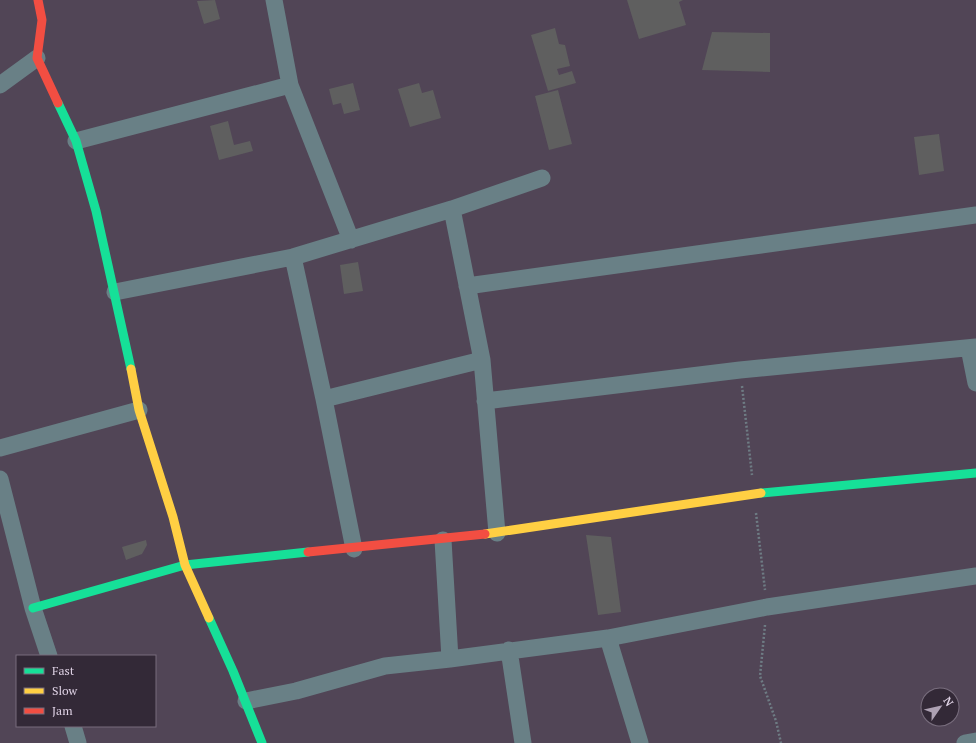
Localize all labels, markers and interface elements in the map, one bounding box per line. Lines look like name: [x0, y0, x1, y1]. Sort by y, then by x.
legend: [16, 655, 156, 727]
text: Fast: [52, 663, 75, 678]
text: Slow: [52, 683, 78, 698]
north arrow: [920, 687, 960, 727]
text: N: [940, 694, 957, 709]
text: Jam: [52, 703, 73, 718]

